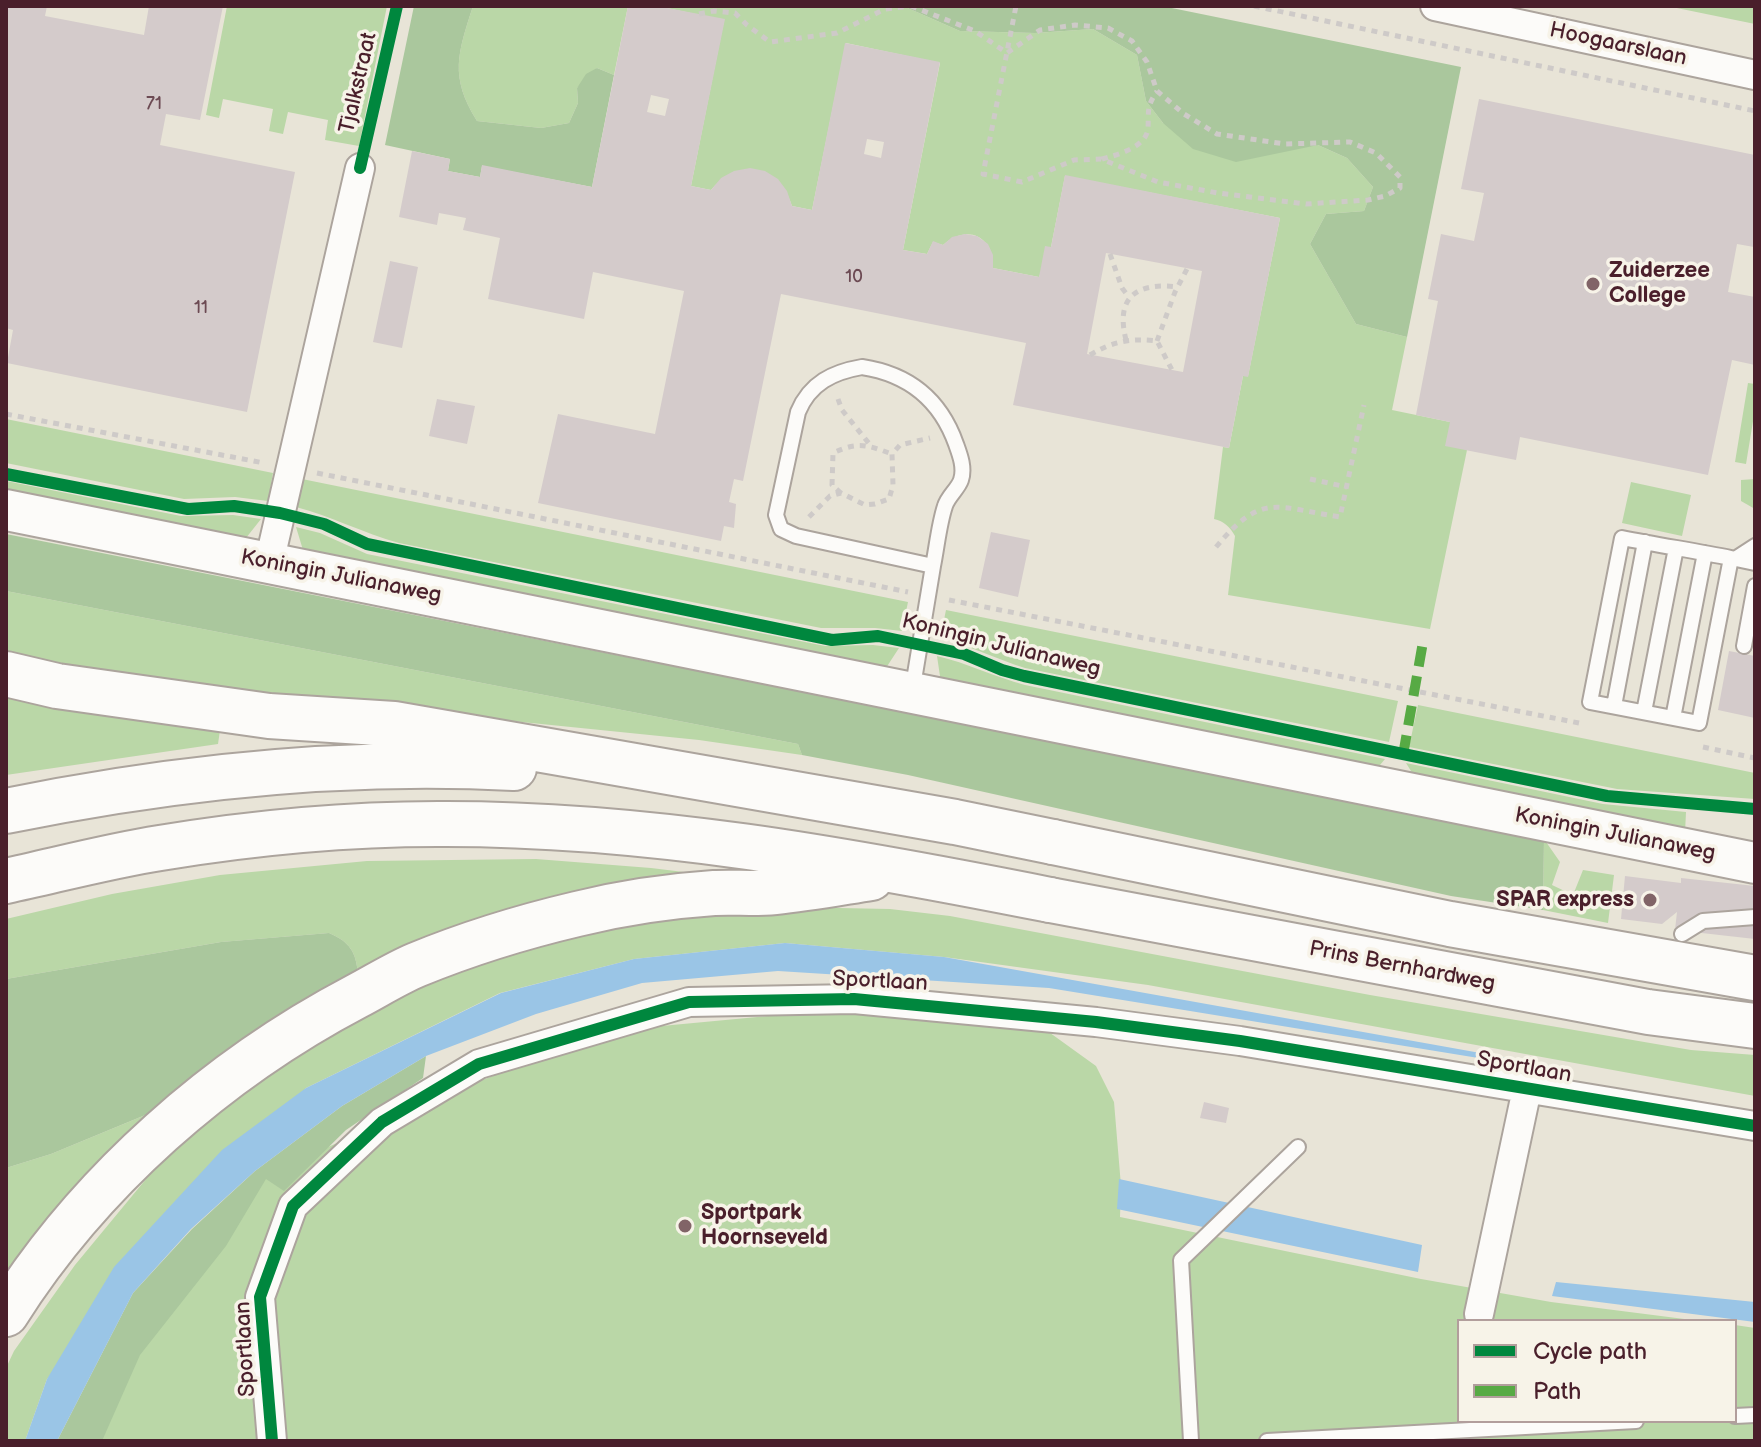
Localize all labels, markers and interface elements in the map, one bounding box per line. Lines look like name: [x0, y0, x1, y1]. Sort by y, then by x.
street label: Hoogaarslaan: [1547, 18, 1689, 72]
street label: Tjalkstraat: [335, 30, 383, 136]
house number: 71: [146, 93, 162, 115]
place label: Zuiderzee College: [1609, 258, 1710, 310]
house number: 10: [845, 266, 863, 288]
marker: Zuiderzee College: [1584, 275, 1602, 293]
house number: 11: [194, 297, 208, 319]
street label: Koningin Julianaweg: [238, 545, 444, 609]
street label: Koningin Julianaweg: [899, 609, 1103, 683]
street label: Koningin Julianaweg: [1512, 803, 1718, 867]
place label: SPAR express: [1496, 887, 1634, 913]
marker: SPAR express: [1641, 891, 1659, 909]
street label: Prins Bernhardweg: [1307, 936, 1497, 998]
street label: Sportlaan: [832, 966, 928, 998]
street label: Sportlaan: [1475, 1047, 1573, 1089]
place label: Sportpark Hoornseveld: [701, 1200, 828, 1252]
marker: Sportpark Hoornseveld: [676, 1217, 694, 1235]
street label: Sportlaan: [230, 1301, 262, 1397]
legend: [1457, 1319, 1737, 1423]
text: Cycle path: [1533, 1337, 1647, 1366]
text: Path: [1533, 1377, 1581, 1406]

